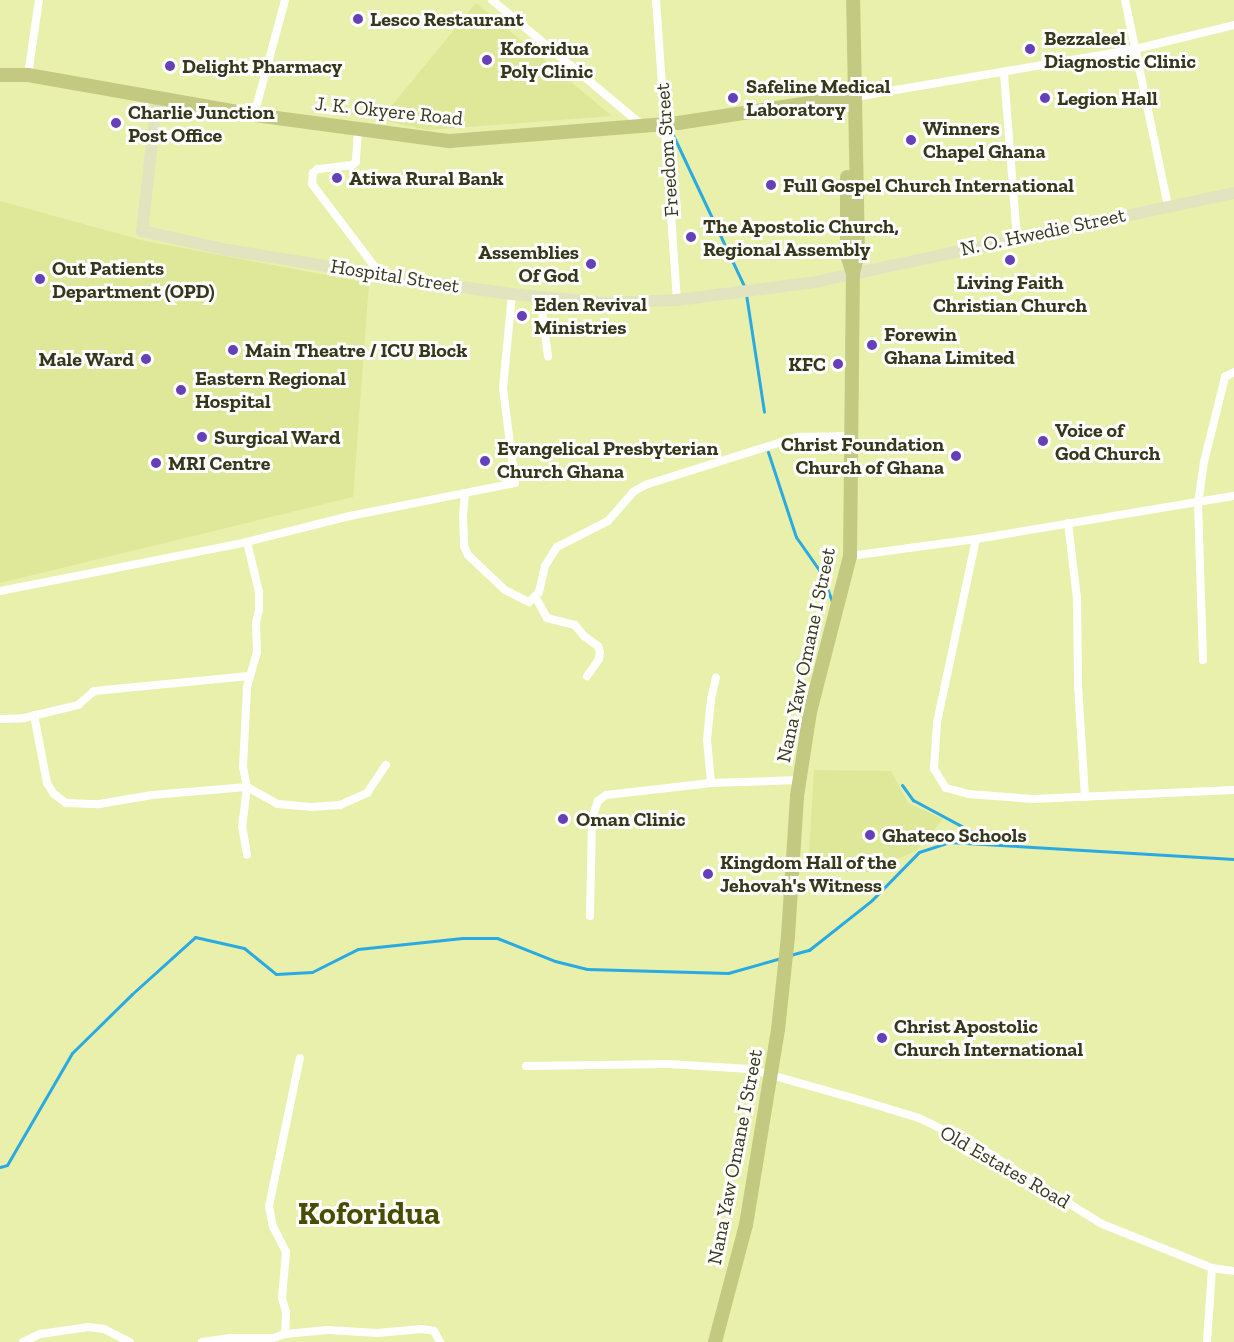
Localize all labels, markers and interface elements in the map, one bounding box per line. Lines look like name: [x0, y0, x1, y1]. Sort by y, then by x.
place label: Lesco Restaurant: [370, 7, 524, 31]
marker: Lesco Restaurant: [351, 12, 365, 26]
place label: Bezzaleel Diagnostic Clinic: [1044, 26, 1196, 73]
place label: Koforidua Poly Clinic: [500, 36, 594, 83]
marker: Bezzaleel Diagnostic Clinic: [1021, 40, 1039, 58]
marker: Koforidua Poly Clinic: [478, 51, 496, 69]
place label: Delight Pharmacy: [182, 54, 342, 78]
marker: Delight Pharmacy: [163, 59, 177, 73]
place label: Safeline Medical Laboratory: [746, 74, 890, 121]
street label: Freedom Street: [650, 82, 684, 218]
place label: Legion Hall: [1057, 86, 1158, 110]
marker: Safeline Medical Laboratory: [724, 89, 742, 107]
street label: J. K. Okyere Road: [314, 91, 464, 131]
marker: Legion Hall: [1038, 91, 1052, 105]
place label: Charlie Junction Post Office: [128, 100, 275, 147]
marker: Charlie Junction Post Office: [109, 116, 123, 130]
place label: Winners Chapel Ghana: [923, 116, 1045, 163]
marker: Winners Chapel Ghana: [904, 133, 918, 147]
place label: Atiwa Rural Bank: [349, 166, 503, 190]
marker: Atiwa Rural Bank: [330, 171, 344, 185]
place label: Full Gospel Church International: [783, 173, 1074, 197]
marker: Full Gospel Church International: [764, 178, 778, 192]
street label: N. O. Hwedie Street: [958, 203, 1128, 261]
place label: The Apostolic Church, Regional Assembly: [703, 214, 899, 261]
marker: The Apostolic Church, Regional Assembly: [684, 230, 698, 244]
place label: Assemblies Of God: [478, 240, 579, 287]
marker: Living Faith Christian Church: [1003, 253, 1017, 267]
street label: Hospital Street: [329, 254, 461, 298]
place label: Out Patients Department (OPD): [52, 256, 214, 303]
marker: Assemblies Of God: [584, 257, 598, 271]
place label: Living Faith Christian Church: [933, 270, 1087, 317]
marker: Out Patients Department (OPD): [33, 272, 47, 286]
place label: Eden Revival Ministries: [534, 292, 647, 339]
marker: Eden Revival Ministries: [515, 309, 529, 323]
place label: Forewin Ghana Limited: [884, 322, 1015, 369]
place label: Main Theatre / ICU Block: [245, 338, 467, 362]
marker: Forewin Ghana Limited: [865, 338, 879, 352]
marker: Main Theatre / ICU Block: [226, 343, 240, 357]
place label: Male Ward: [38, 347, 134, 371]
marker: Male Ward: [139, 352, 153, 366]
place label: KFC: [788, 352, 826, 376]
marker: KFC: [831, 357, 845, 371]
place label: Eastern Regional Hospital: [195, 366, 346, 413]
marker: Eastern Regional Hospital: [172, 381, 190, 399]
place label: Voice of God Church: [1055, 418, 1160, 465]
place label: Surgical Ward: [214, 425, 341, 449]
marker: Surgical Ward: [195, 430, 209, 444]
place label: Christ Foundation Church of Ghana: [781, 432, 944, 479]
marker: Voice of God Church: [1036, 434, 1050, 448]
place label: Evangelical Presbyterian Church Ghana: [497, 437, 718, 484]
marker: Christ Foundation Church of Ghana: [949, 449, 963, 463]
place label: MRI Centre: [168, 451, 270, 475]
marker: Evangelical Presbyterian Church Ghana: [478, 454, 492, 468]
marker: MRI Centre: [149, 456, 163, 470]
street label: Nana Yaw Omane I Street: [771, 545, 841, 765]
place label: Oman Clinic: [576, 807, 685, 831]
marker: Oman Clinic: [554, 810, 572, 828]
place label: Ghateco Schools: [882, 823, 1027, 847]
marker: Ghateco Schools: [863, 828, 877, 842]
place label: Kingdom Hall of the Jehovah's Witness: [720, 850, 896, 897]
marker: Kingdom Hall of the Jehovah's Witness: [701, 867, 715, 881]
place label: Christ Apostolic Church International: [894, 1014, 1083, 1061]
marker: Christ Apostolic Church International: [875, 1031, 889, 1045]
street label: Nana Yaw Omane I Street: [702, 1047, 768, 1267]
street label: Old Estates Road: [936, 1120, 1074, 1214]
district label: Koforidua: [298, 1194, 440, 1232]

